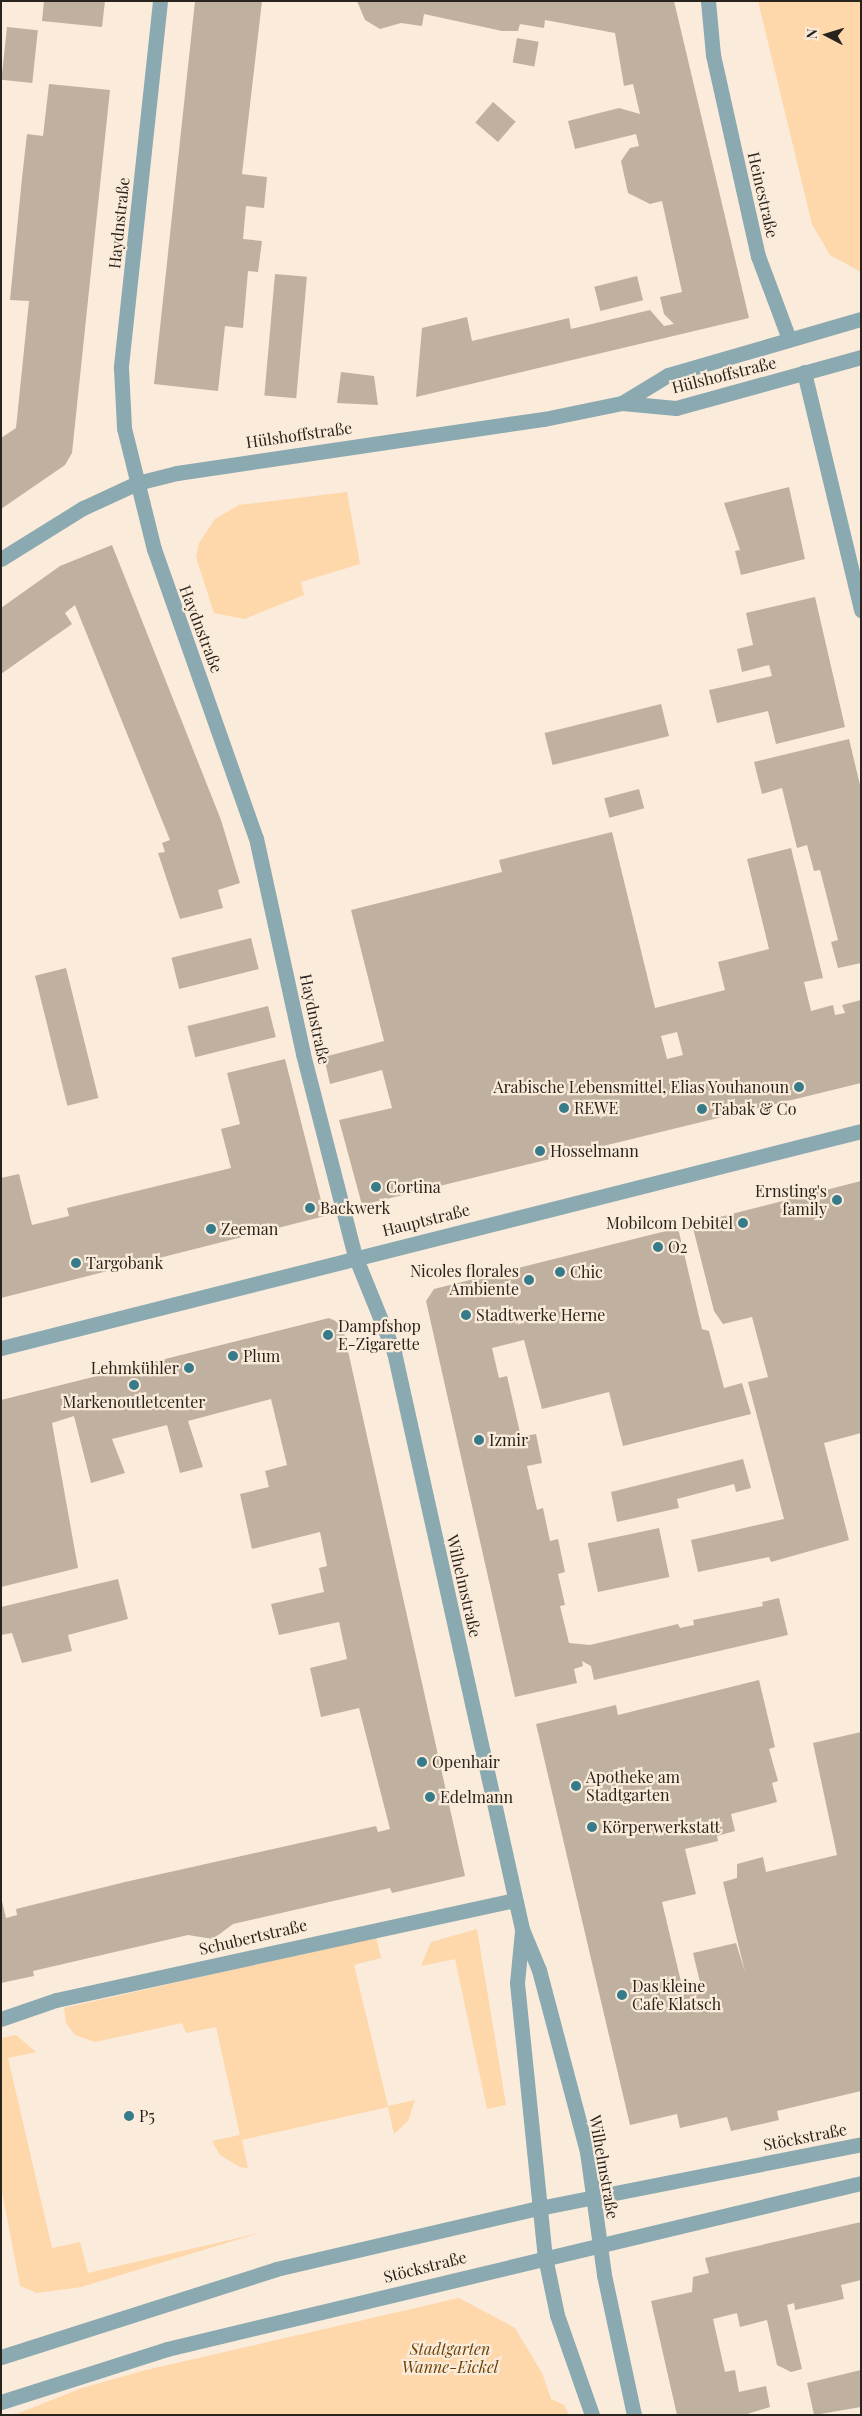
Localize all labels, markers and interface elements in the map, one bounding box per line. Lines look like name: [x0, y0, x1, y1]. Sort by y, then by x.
north arrow: [802, 10, 852, 60]
text: N: [802, 28, 821, 40]
street label: Heinestraße: [744, 150, 782, 240]
street label: Haydnstraße: [105, 176, 133, 270]
street label: Hülshoffstraße: [670, 353, 778, 397]
street label: Hülshoffstraße: [245, 418, 353, 452]
street label: Haydnstraße: [176, 583, 226, 675]
street label: Haydnstraße: [296, 972, 334, 1066]
place label: Arabische Lebensmittel, Elias Youhanoun: [493, 1077, 789, 1097]
marker: Arabische Lebensmittel, Elias Youhanoun: [793, 1081, 805, 1093]
place label: REWE: [574, 1098, 618, 1118]
place label: Tabak & Co: [712, 1099, 797, 1119]
marker: REWE: [558, 1102, 570, 1114]
marker: Tabak & Co: [696, 1103, 708, 1115]
place label: Hosselmann: [550, 1141, 639, 1161]
marker: Hosselmann: [534, 1145, 546, 1157]
place label: Cortina: [386, 1177, 441, 1197]
marker: Cortina: [370, 1181, 382, 1193]
place label: Ernsting's family: [755, 1181, 827, 1219]
marker: Ernsting's family: [831, 1194, 843, 1206]
place label: Backwerk: [320, 1198, 390, 1218]
street label: Hauptstraße: [380, 1200, 472, 1240]
marker: Backwerk: [304, 1202, 316, 1214]
place label: Mobilcom Debitel: [606, 1213, 733, 1233]
marker: Mobilcom Debitel: [737, 1217, 749, 1229]
place label: Zeeman: [221, 1219, 278, 1239]
marker: Zeeman: [205, 1223, 217, 1235]
place label: O2: [668, 1237, 688, 1257]
marker: O2: [652, 1241, 664, 1253]
place label: Targobank: [86, 1253, 163, 1273]
marker: Targobank: [70, 1257, 82, 1269]
place label: Nicoles florales Ambiente: [410, 1261, 519, 1299]
place label: Chic: [570, 1262, 603, 1282]
marker: Chic: [554, 1266, 566, 1278]
marker: Nicoles florales Ambiente: [523, 1274, 535, 1286]
place label: Stadtwerke Herne: [476, 1305, 605, 1325]
marker: Stadtwerke Herne: [460, 1309, 472, 1321]
place label: Dampfshop E-Zigarette: [338, 1316, 421, 1354]
marker: Dampfshop E-Zigarette: [322, 1329, 334, 1341]
place label: Plum: [243, 1346, 280, 1366]
marker: Plum: [227, 1350, 239, 1362]
place label: Lehmkühler: [91, 1358, 179, 1378]
marker: Lehmkühler: [183, 1362, 195, 1374]
marker: Markenoutletcenter: [128, 1379, 140, 1391]
place label: Markenoutletcenter: [63, 1392, 205, 1412]
place label: Izmir: [489, 1430, 528, 1450]
marker: Izmir: [473, 1434, 485, 1446]
street label: Wilhelmstraße: [443, 1533, 485, 1639]
place label: Openhair: [432, 1752, 500, 1772]
marker: Openhair: [416, 1756, 428, 1768]
place label: Apotheke am Stadtgarten: [586, 1767, 680, 1805]
marker: Apotheke am Stadtgarten: [570, 1780, 582, 1792]
place label: Edelmann: [440, 1787, 513, 1807]
marker: Edelmann: [424, 1791, 436, 1803]
place label: Körperwerkstatt: [602, 1817, 720, 1837]
marker: Körperwerkstatt: [586, 1821, 598, 1833]
street label: Schubertstraße: [197, 1915, 309, 1959]
place label: Das kleine Cafe Klatsch: [632, 1976, 721, 2014]
marker: Das kleine Cafe Klatsch: [616, 1989, 628, 2001]
place label: P5: [139, 2106, 155, 2126]
marker: P5: [123, 2110, 135, 2122]
street label: Wilhelmstraße: [585, 2114, 623, 2220]
street label: Stöckstraße: [761, 2119, 849, 2155]
street label: Stöckstraße: [381, 2247, 469, 2287]
park label: Stadtgarten Wanne-Eickel: [402, 2339, 498, 2377]

